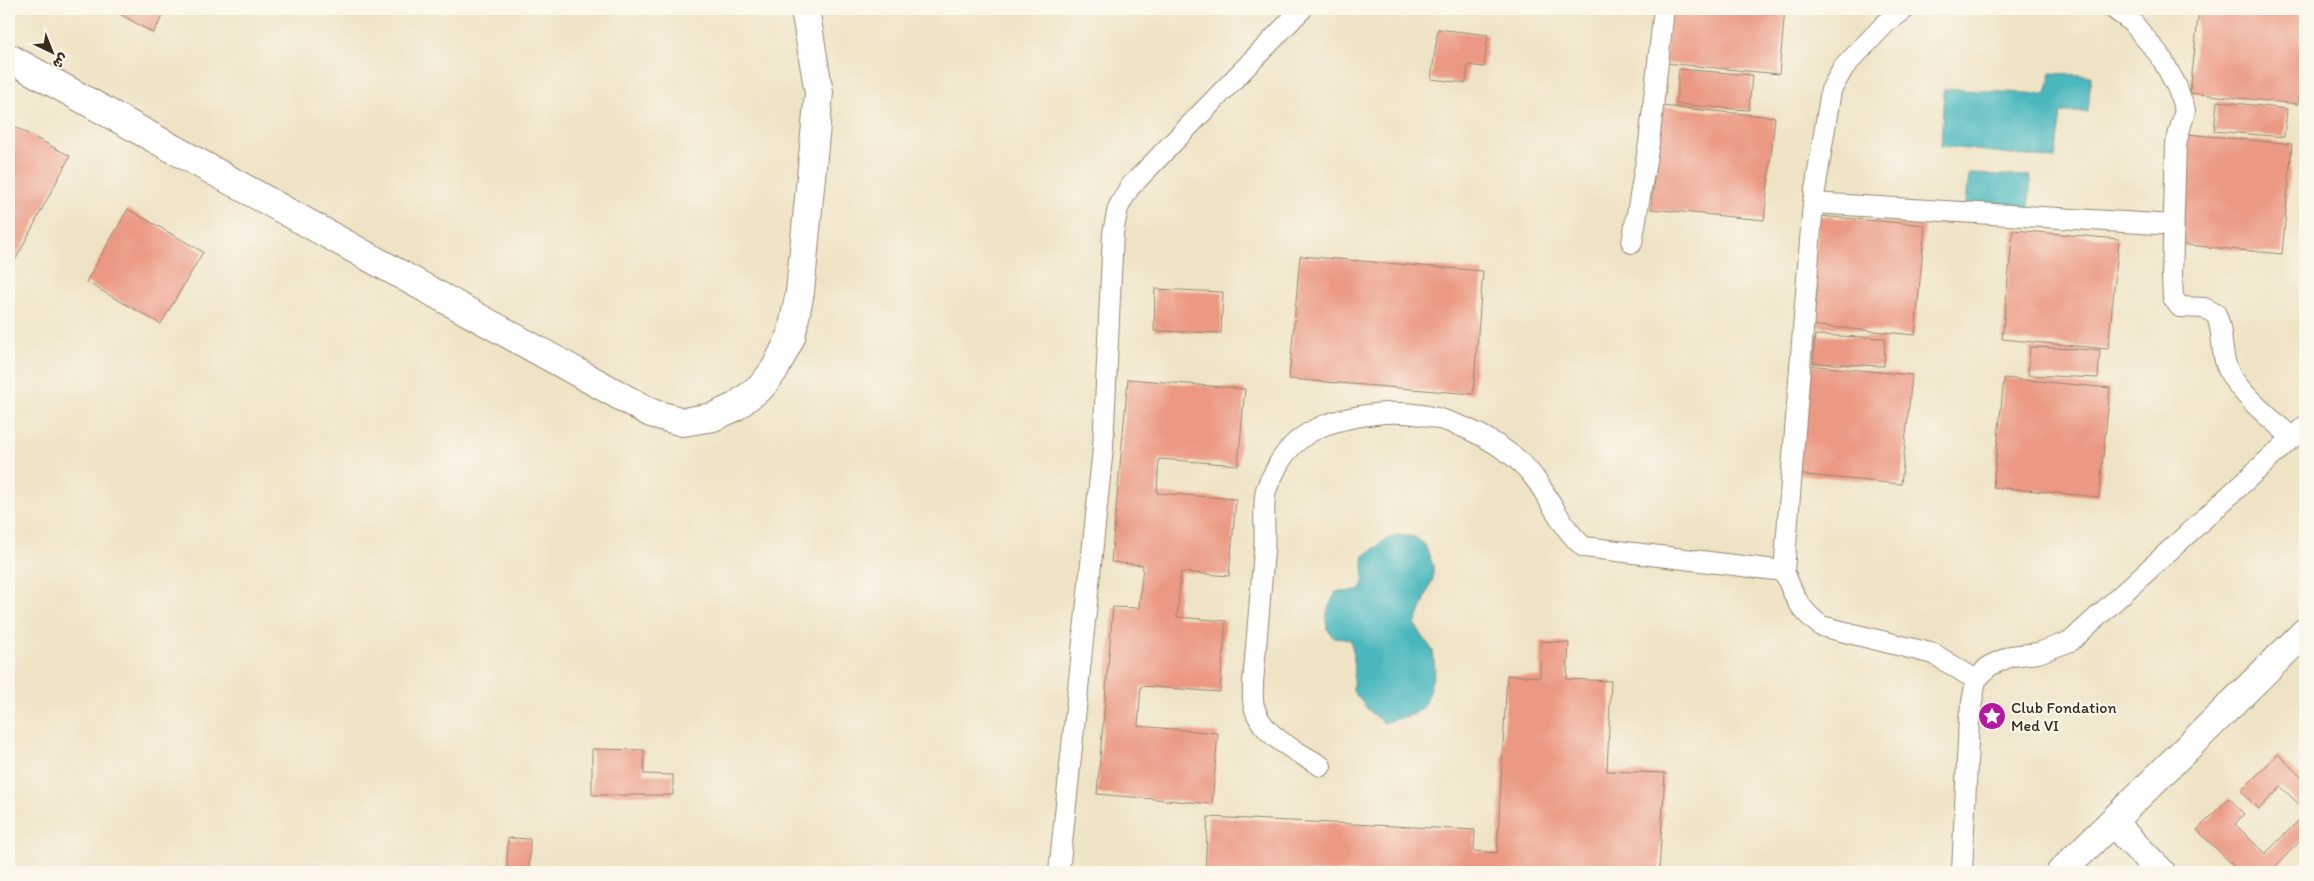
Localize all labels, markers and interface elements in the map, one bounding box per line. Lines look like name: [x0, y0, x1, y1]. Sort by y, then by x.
north arrow: [28, 28, 78, 78]
text: ش: [49, 50, 72, 73]
place label: Club Fondation Med VI: [2011, 698, 2117, 735]
place icon: Club Fondation Med VI: [1977, 701, 2007, 731]

